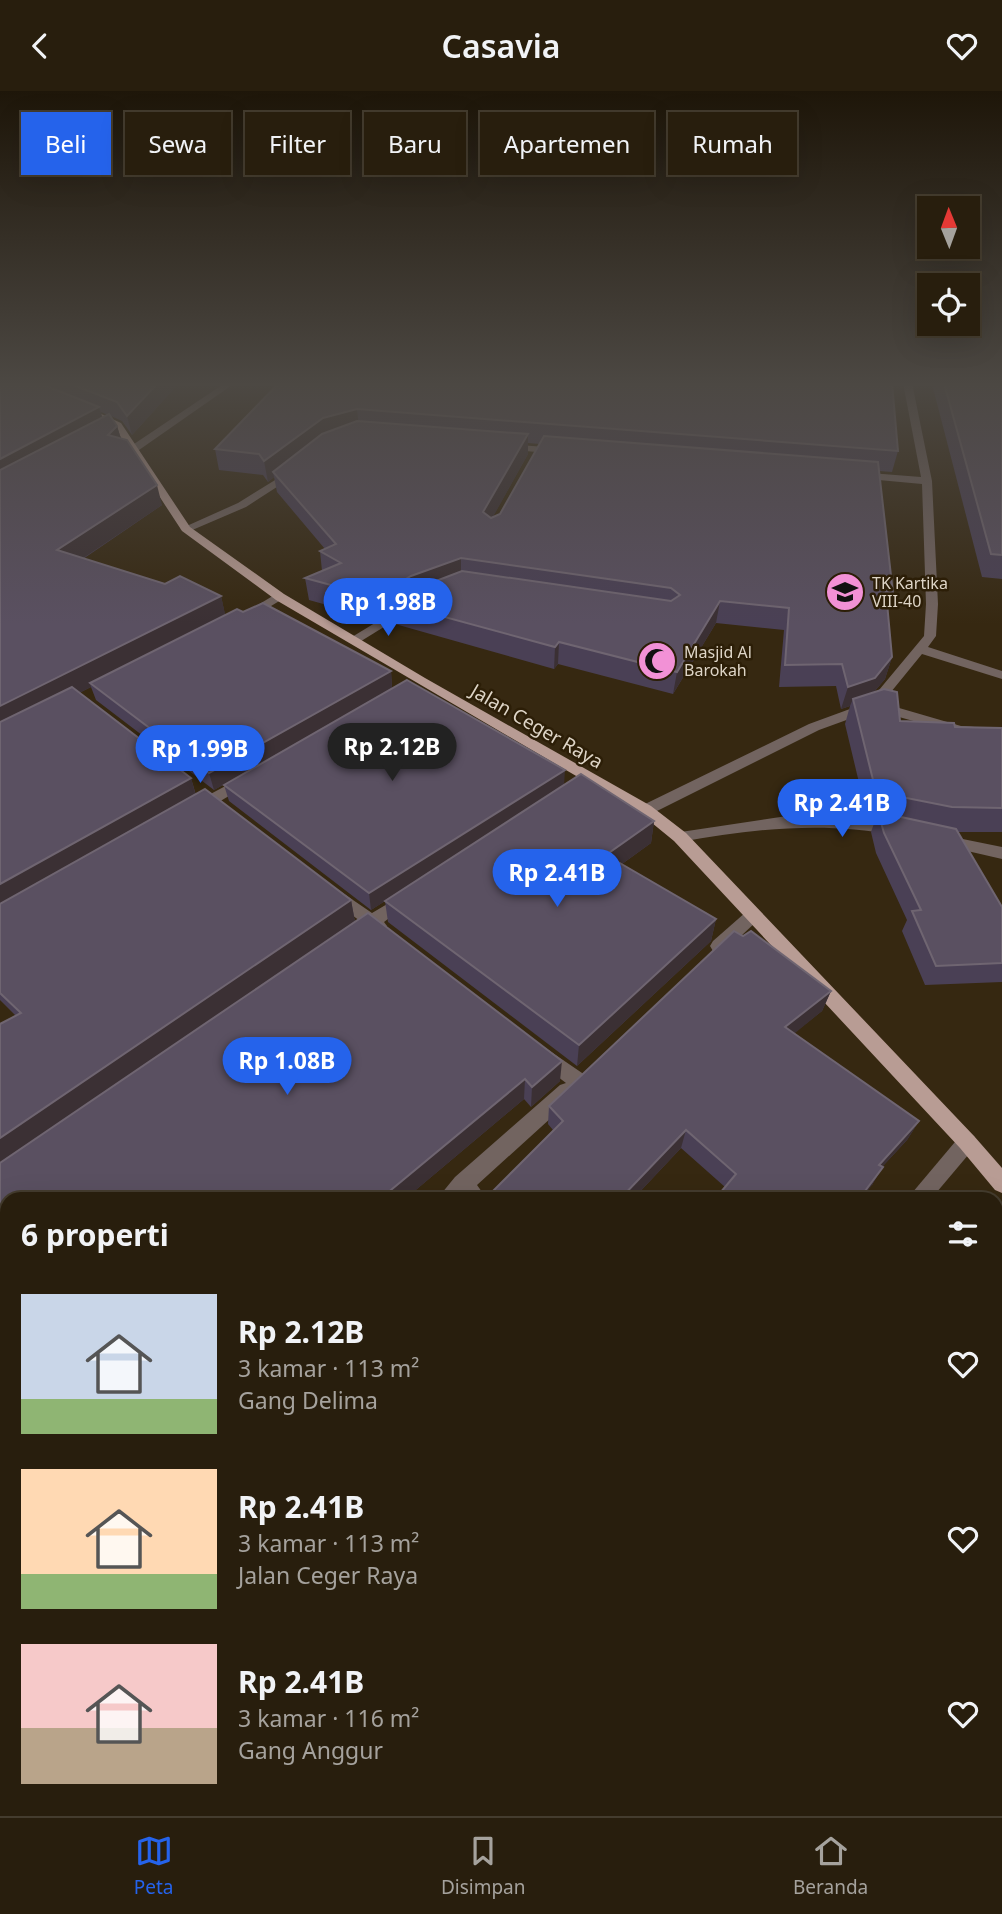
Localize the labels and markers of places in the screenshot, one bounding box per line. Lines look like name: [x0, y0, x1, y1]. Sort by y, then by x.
school or university icon: TK Kartika VIII-40: [824, 571, 866, 613]
place label: TK Kartika VIII-40: [872, 572, 948, 612]
pin: Rp 1.98B: [316, 579, 460, 638]
mosque icon: Masjid Al Barokah: [636, 640, 678, 682]
place label: Masjid Al Barokah: [684, 641, 752, 681]
pin: Rp 2.12B: [320, 723, 464, 783]
pin: Rp 1.99B: [128, 725, 272, 785]
pin: Rp 2.41B: [770, 779, 914, 839]
pin: Rp 2.41B: [485, 849, 629, 909]
pin: Rp 1.08B: [215, 1037, 359, 1097]

